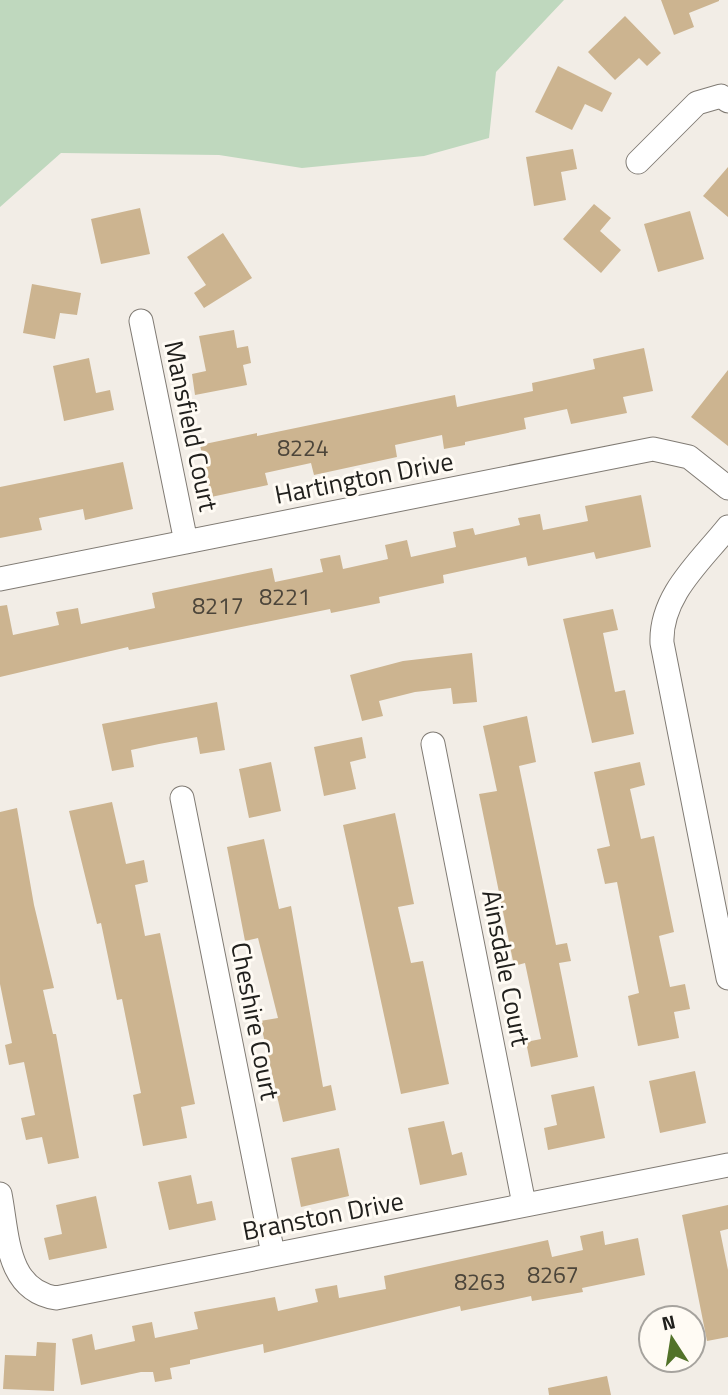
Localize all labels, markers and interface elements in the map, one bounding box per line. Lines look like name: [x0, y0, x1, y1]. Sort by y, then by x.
street label: Mansfield Court: [154, 337, 229, 515]
house number: 8224: [277, 430, 329, 465]
street label: Hartington Drive: [271, 441, 457, 514]
house number: 8221: [259, 579, 311, 614]
house number: 8217: [192, 588, 244, 623]
street label: Ainsdale Court: [472, 886, 541, 1049]
street label: Cheshire Court: [221, 939, 290, 1103]
street label: Branston Drive: [239, 1181, 407, 1250]
house number: 8267: [527, 1257, 579, 1292]
house number: 8263: [454, 1264, 506, 1299]
north arrow: [637, 1304, 707, 1374]
text: N: [659, 1306, 678, 1337]

